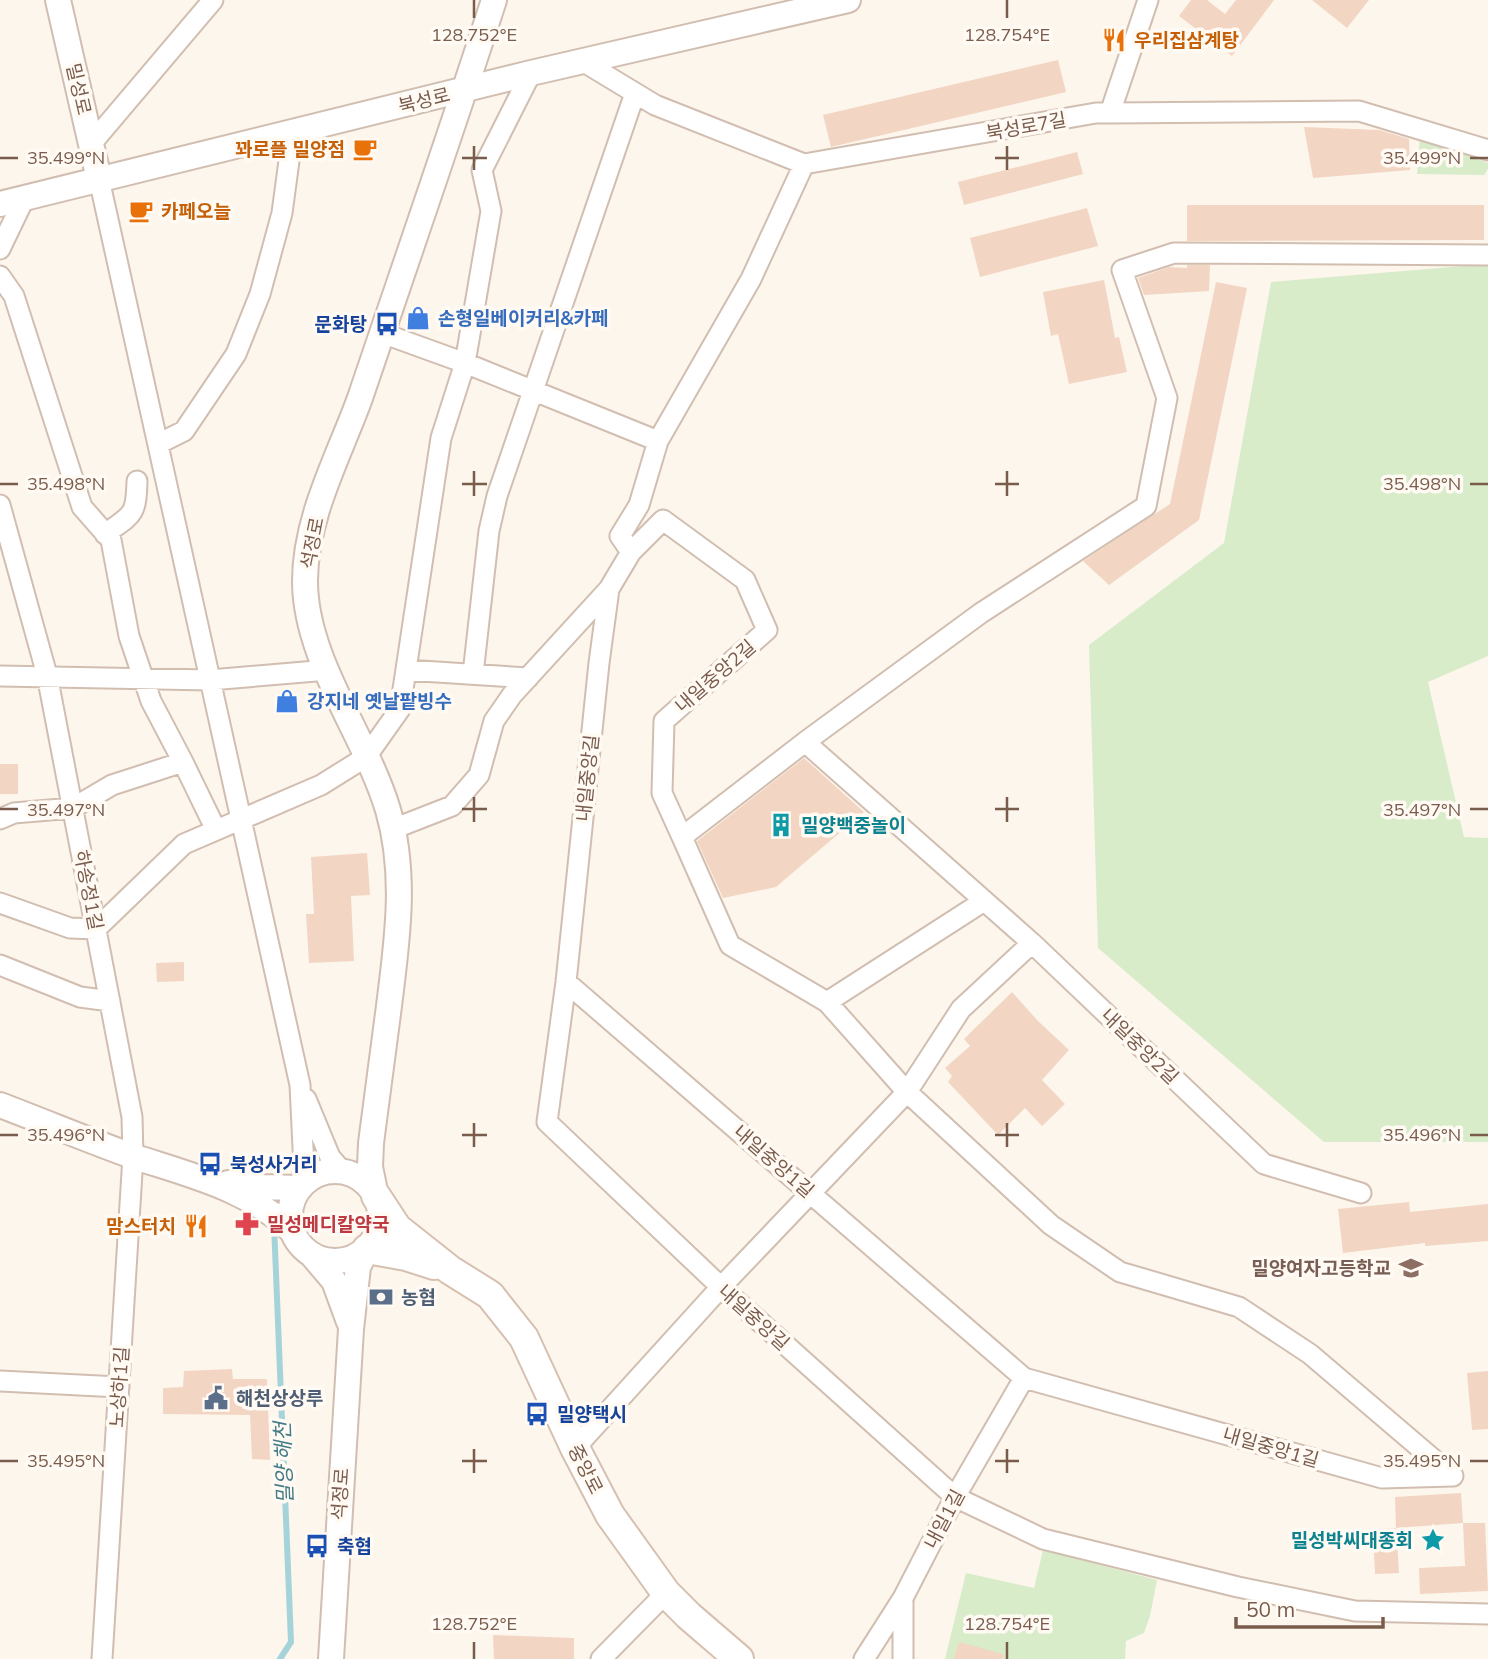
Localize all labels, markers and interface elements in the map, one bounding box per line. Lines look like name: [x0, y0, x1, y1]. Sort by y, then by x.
text: 128.752°E: [431, 23, 517, 46]
text: 128.754°E: [964, 23, 1050, 46]
restaurant icon: 우리집삼계탕: [1100, 26, 1128, 54]
place label: 우리집삼계탕: [1134, 28, 1239, 52]
street label: 밀성로: [61, 61, 97, 117]
street label: 북성로: [396, 82, 452, 118]
street label: 북성로7길: [984, 107, 1068, 145]
cafe icon: 꽈로플 밀양점: [351, 135, 379, 163]
place label: 꽈로플 밀양점: [235, 137, 345, 161]
text: 35.499°N: [27, 146, 105, 169]
text: 35.499°N: [1383, 146, 1461, 169]
cafe icon: 카페오늘: [127, 197, 155, 225]
place label: 카페오늘: [161, 199, 231, 223]
shop icon: 손형일베이커리&카페: [404, 304, 432, 332]
place label: 손형일베이커리&카페: [438, 306, 608, 330]
bus stop icon: 문화탕: [373, 310, 401, 338]
place label: 문화탕: [315, 312, 367, 336]
text: 35.498°N: [27, 472, 105, 495]
text: 35.498°N: [1383, 472, 1461, 495]
street label: 석정로: [295, 515, 329, 571]
street label: 내일중앙2길: [670, 635, 760, 717]
shop icon: 강지네 옛날팥빙수: [273, 687, 301, 715]
place label: 강지네 옛날팥빙수: [307, 689, 452, 713]
street label: 내일중앙길: [570, 733, 604, 823]
text: 35.497°N: [27, 798, 105, 821]
text: 35.497°N: [1383, 798, 1461, 821]
building icon: 밀양백중놀이: [767, 811, 795, 839]
place label: 밀양백중놀이: [801, 813, 906, 837]
street label: 하송정1길: [69, 848, 109, 932]
street label: 내일중앙2길: [1096, 1003, 1184, 1089]
street label: 내일중앙1길: [729, 1120, 819, 1202]
text: 35.496°N: [27, 1123, 105, 1146]
text: 35.496°N: [1383, 1123, 1461, 1146]
bus stop icon: 북성사거리: [196, 1150, 224, 1178]
place label: 북성사거리: [230, 1152, 317, 1176]
pharmacy icon: 밀성메디칼약국: [233, 1210, 261, 1238]
restaurant icon: 맘스터치: [182, 1212, 210, 1240]
place label: 밀성메디칼약국: [267, 1212, 389, 1236]
place label: 맘스터치: [106, 1214, 176, 1238]
school or university icon: 밀양여자고등학교: [1397, 1254, 1425, 1282]
place label: 밀양여자고등학교: [1251, 1256, 1391, 1280]
street label: 내일중앙길: [713, 1279, 795, 1355]
bank icon: 농협: [367, 1283, 395, 1311]
place label: 농협: [401, 1285, 436, 1309]
street label: 노상하1길: [104, 1346, 134, 1428]
public building icon: 해천상상루: [202, 1384, 230, 1412]
place label: 해천상상루: [236, 1386, 323, 1410]
bus stop icon: 밀양택시: [523, 1400, 551, 1428]
place label: 밀양택시: [557, 1402, 627, 1426]
water label: 밀양 해천: [268, 1419, 297, 1505]
street label: 내일중앙1길: [1220, 1422, 1322, 1472]
street label: 중앙로: [563, 1440, 609, 1498]
text: 35.495°N: [27, 1449, 105, 1472]
text: 35.495°N: [1383, 1449, 1461, 1472]
street label: 석정로: [326, 1467, 354, 1521]
street label: 내일1길: [918, 1485, 970, 1553]
place icon: 밀성박씨대종회: [1419, 1526, 1447, 1554]
place label: 밀성박씨대종회: [1291, 1528, 1413, 1552]
bus stop icon: 축협: [303, 1532, 331, 1560]
place label: 축협: [337, 1534, 372, 1558]
scale bar: [1236, 1586, 1383, 1630]
text: 50 m: [1246, 1596, 1295, 1622]
text: 128.752°E: [431, 1612, 517, 1635]
text: 128.754°E: [964, 1612, 1050, 1635]

